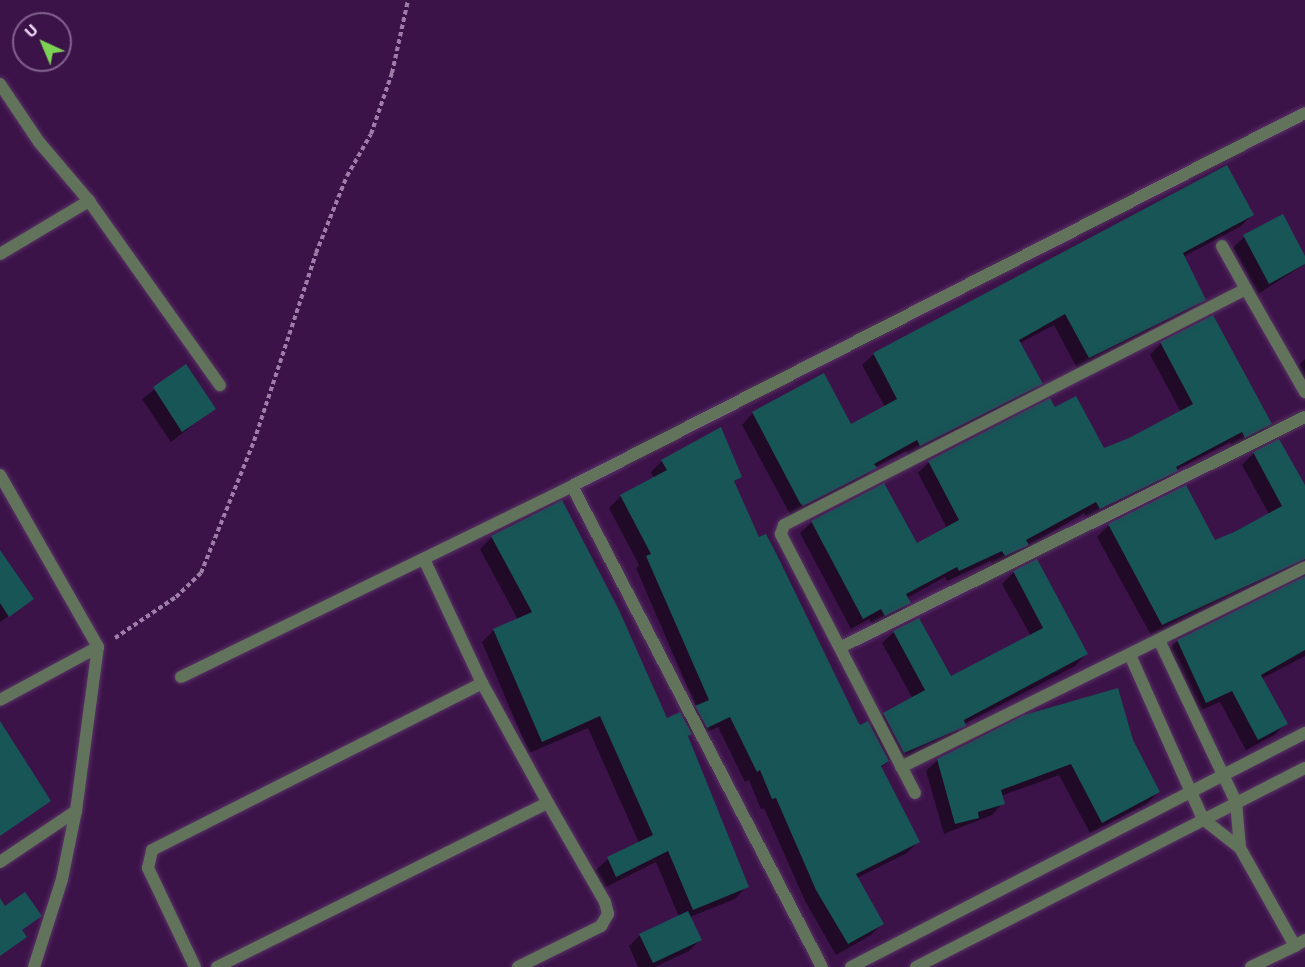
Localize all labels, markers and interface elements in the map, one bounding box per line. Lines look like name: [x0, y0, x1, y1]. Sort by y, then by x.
north arrow: [12, 12, 72, 72]
text: U: [20, 19, 41, 41]

